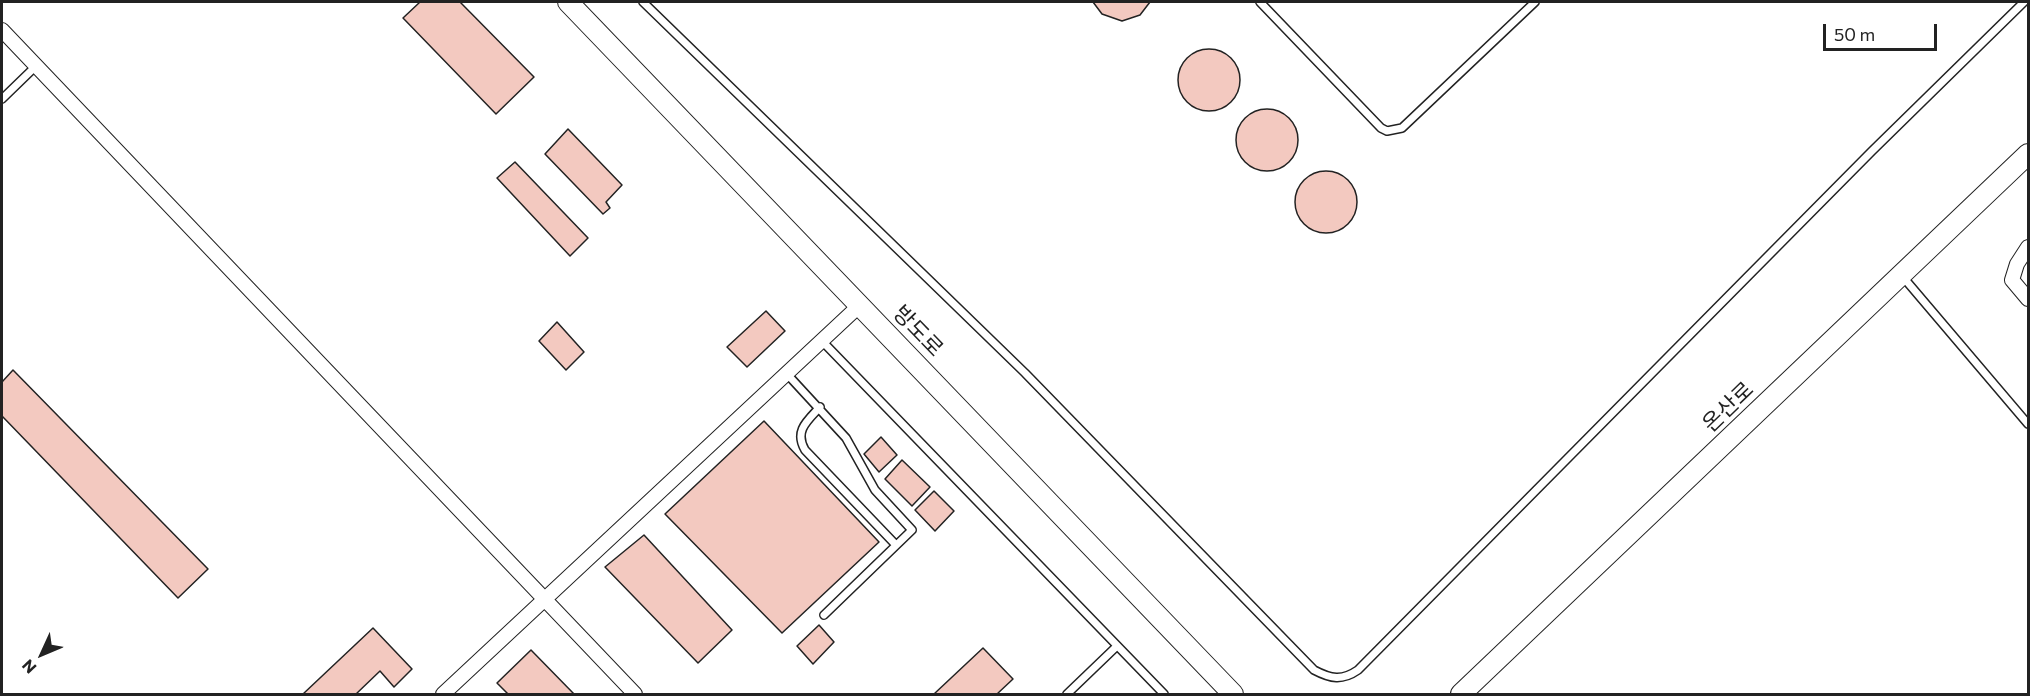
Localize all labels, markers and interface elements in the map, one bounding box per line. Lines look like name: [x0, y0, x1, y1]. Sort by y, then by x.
scale bar: [1826, 12, 1940, 50]
text: 50 m: [1834, 23, 1875, 45]
street label: 방도로: [887, 300, 949, 362]
street label: 온산로: [1697, 376, 1759, 438]
north arrow: [12, 624, 72, 684]
text: N: [18, 656, 40, 678]

